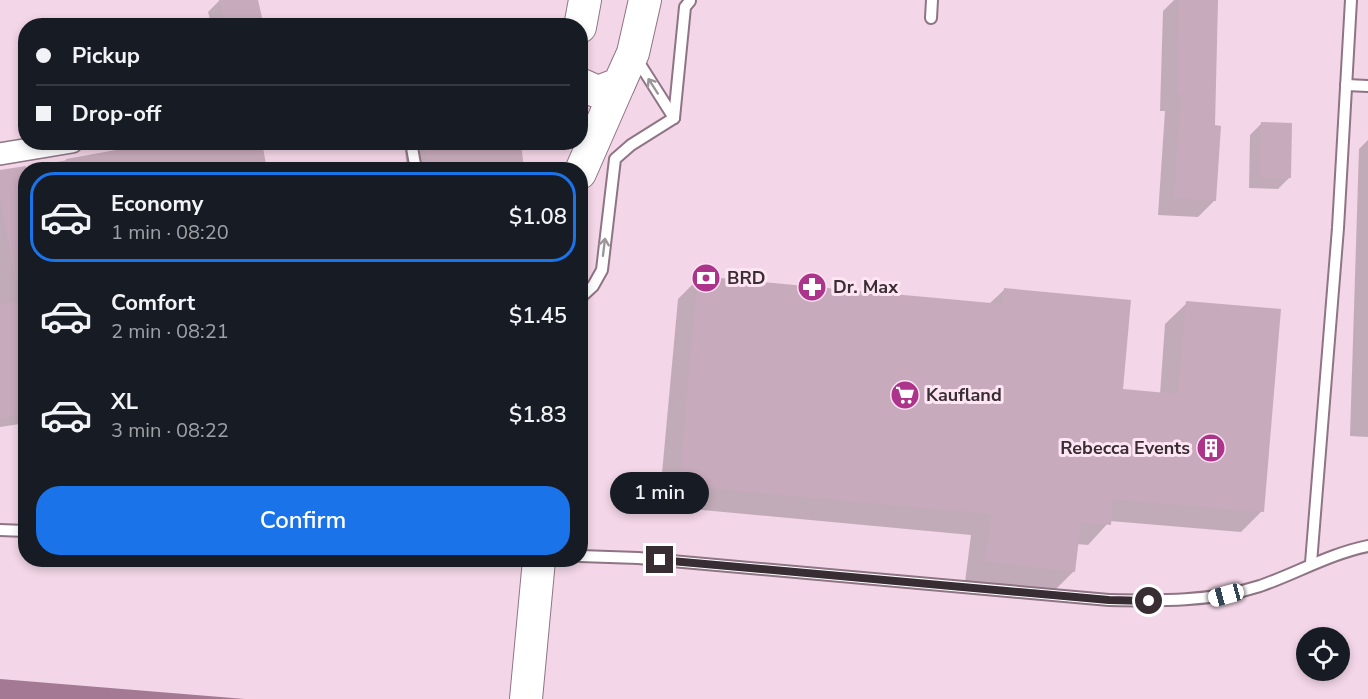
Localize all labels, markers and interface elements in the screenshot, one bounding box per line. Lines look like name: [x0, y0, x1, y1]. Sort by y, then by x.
text: Pickup: [72, 41, 140, 71]
one-way arrow: [647, 78, 659, 95]
text: Drop-off: [72, 99, 161, 129]
text: Economy: [111, 189, 203, 219]
icon: car: [39, 190, 93, 244]
text: $1.08: [509, 202, 567, 232]
text: 1 min · 08:20: [111, 219, 229, 246]
one-way arrow: [599, 237, 610, 257]
bank icon: BRD: [690, 262, 722, 294]
place label: BRD: [727, 266, 765, 290]
pharmacy icon: Dr. Max: [796, 271, 828, 303]
place label: Dr. Max: [833, 275, 898, 299]
text: Comfort: [111, 288, 195, 318]
icon: car: [39, 289, 93, 343]
text: $1.45: [509, 301, 567, 331]
text: 2 min · 08:21: [111, 318, 229, 345]
supermarket icon: Kaufland: [889, 379, 921, 411]
place label: Kaufland: [926, 383, 1002, 407]
text: XL: [111, 387, 138, 417]
icon: car: [39, 388, 93, 442]
text: $1.83: [509, 400, 567, 430]
text: 3 min · 08:22: [111, 417, 229, 444]
building icon: Rebecca Events: [1195, 432, 1227, 464]
place label: Rebecca Events: [1060, 436, 1190, 460]
callout: 1 min: [610, 473, 710, 515]
text: 1 min: [634, 479, 685, 506]
button: Confirm: [36, 486, 570, 555]
route end: [646, 546, 673, 573]
car: [1206, 582, 1246, 608]
route start: [1135, 587, 1162, 614]
map controls: [1296, 627, 1350, 681]
button: locate: [1296, 627, 1350, 681]

